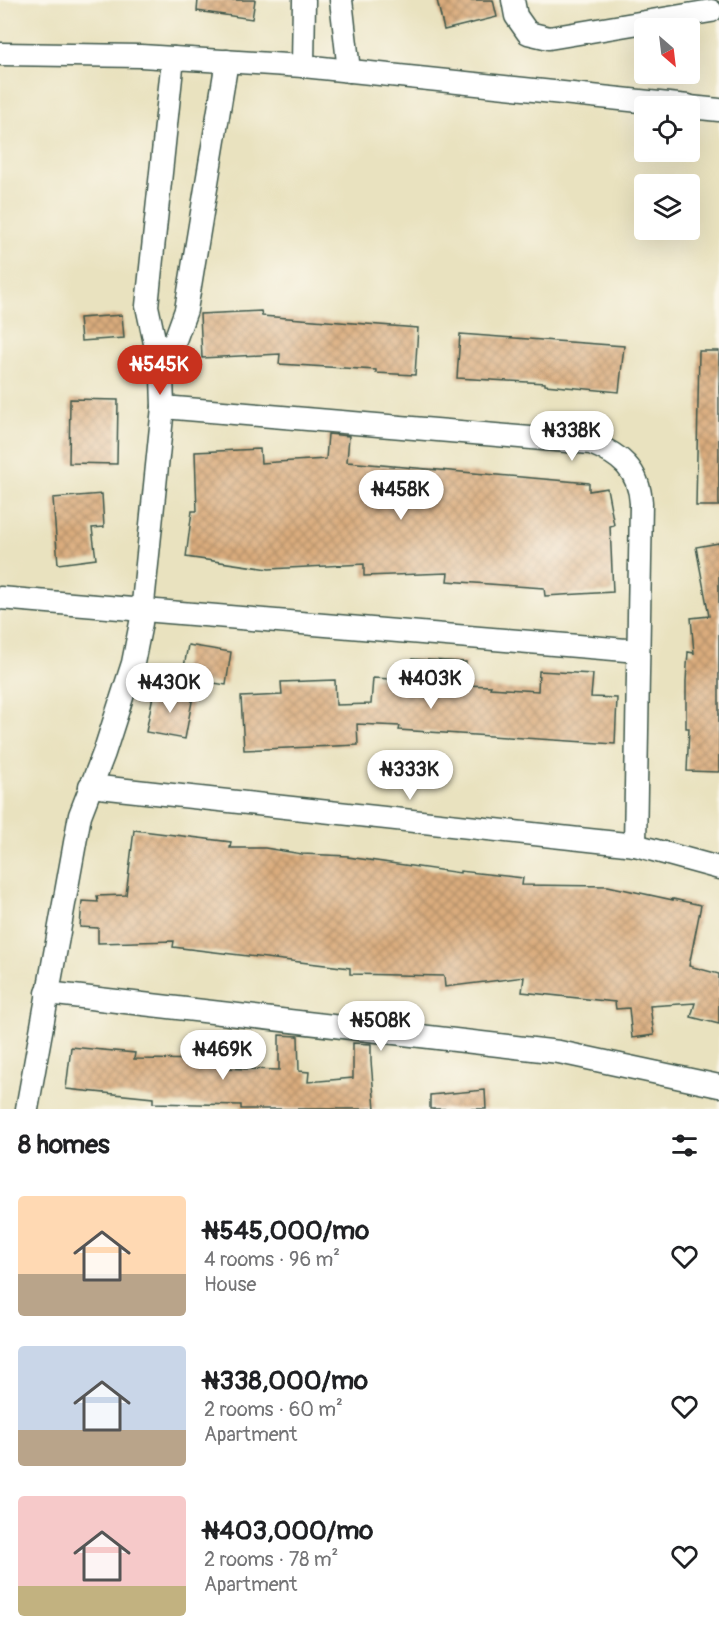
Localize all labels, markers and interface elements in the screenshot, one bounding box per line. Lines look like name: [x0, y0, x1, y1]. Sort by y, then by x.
north arrow: [634, 18, 700, 84]
map controls: [634, 18, 700, 240]
button: locate: [634, 96, 700, 162]
button: layers: [634, 174, 700, 240]
pin: ₦545K: [118, 345, 202, 396]
text: ₦545K: [131, 352, 189, 377]
pin: ₦338K: [530, 411, 614, 462]
text: ₦338K: [544, 418, 600, 443]
pin: ₦458K: [359, 470, 443, 521]
text: ₦458K: [373, 477, 429, 502]
pin: ₦403K: [389, 659, 473, 710]
pin: ₦430K: [128, 663, 212, 714]
text: ₦403K: [401, 666, 461, 691]
text: ₦430K: [140, 670, 200, 695]
pin: ₦333K: [368, 750, 452, 801]
text: ₦333K: [381, 757, 439, 782]
pin: ₦508K: [339, 1001, 423, 1052]
text: ₦508K: [352, 1008, 410, 1033]
pin: ₦469K: [181, 1030, 265, 1081]
text: ₦469K: [194, 1037, 252, 1062]
text: 8 homes: [18, 1129, 110, 1161]
icon: filters: [668, 1129, 701, 1162]
text: ₦545,000/mo: [204, 1215, 369, 1247]
icon: home: [66, 1220, 138, 1292]
icon: heart: [668, 1240, 701, 1273]
text: 4 rooms · 96 m²: [204, 1247, 340, 1272]
text: House: [204, 1272, 256, 1297]
text: ₦338,000/mo: [204, 1365, 368, 1397]
icon: home: [66, 1370, 138, 1442]
icon: heart: [668, 1390, 701, 1423]
text: 2 rooms · 60 m²: [204, 1397, 343, 1422]
text: Apartment: [204, 1422, 297, 1447]
text: ₦403,000/mo: [204, 1515, 373, 1547]
icon: home: [66, 1520, 138, 1592]
icon: heart: [668, 1540, 701, 1573]
text: 2 rooms · 78 m²: [204, 1547, 338, 1572]
text: Apartment: [204, 1572, 297, 1597]

